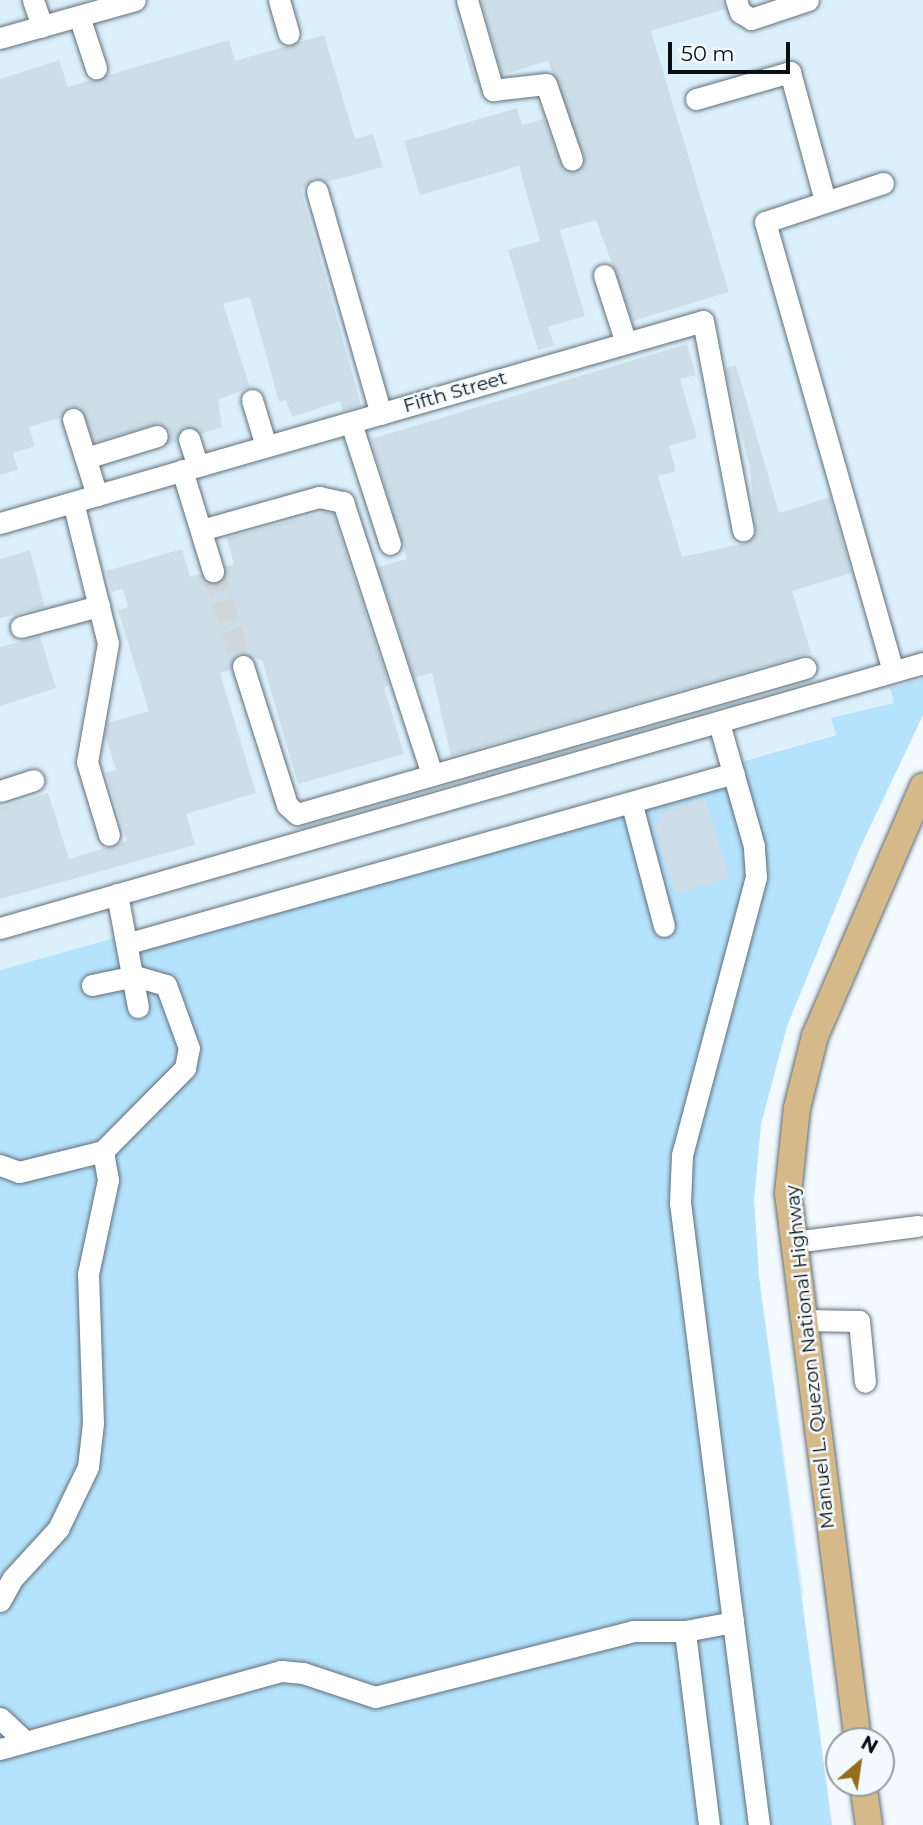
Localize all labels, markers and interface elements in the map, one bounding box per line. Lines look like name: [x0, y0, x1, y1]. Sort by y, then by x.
scale bar: [671, 28, 794, 72]
text: 50 m: [681, 41, 735, 66]
street label: Fifth Street: [401, 366, 509, 418]
street label: Manuel L. Quezon National Highway: [781, 1184, 839, 1530]
north arrow: [825, 1727, 895, 1797]
text: N: [857, 1731, 882, 1759]

